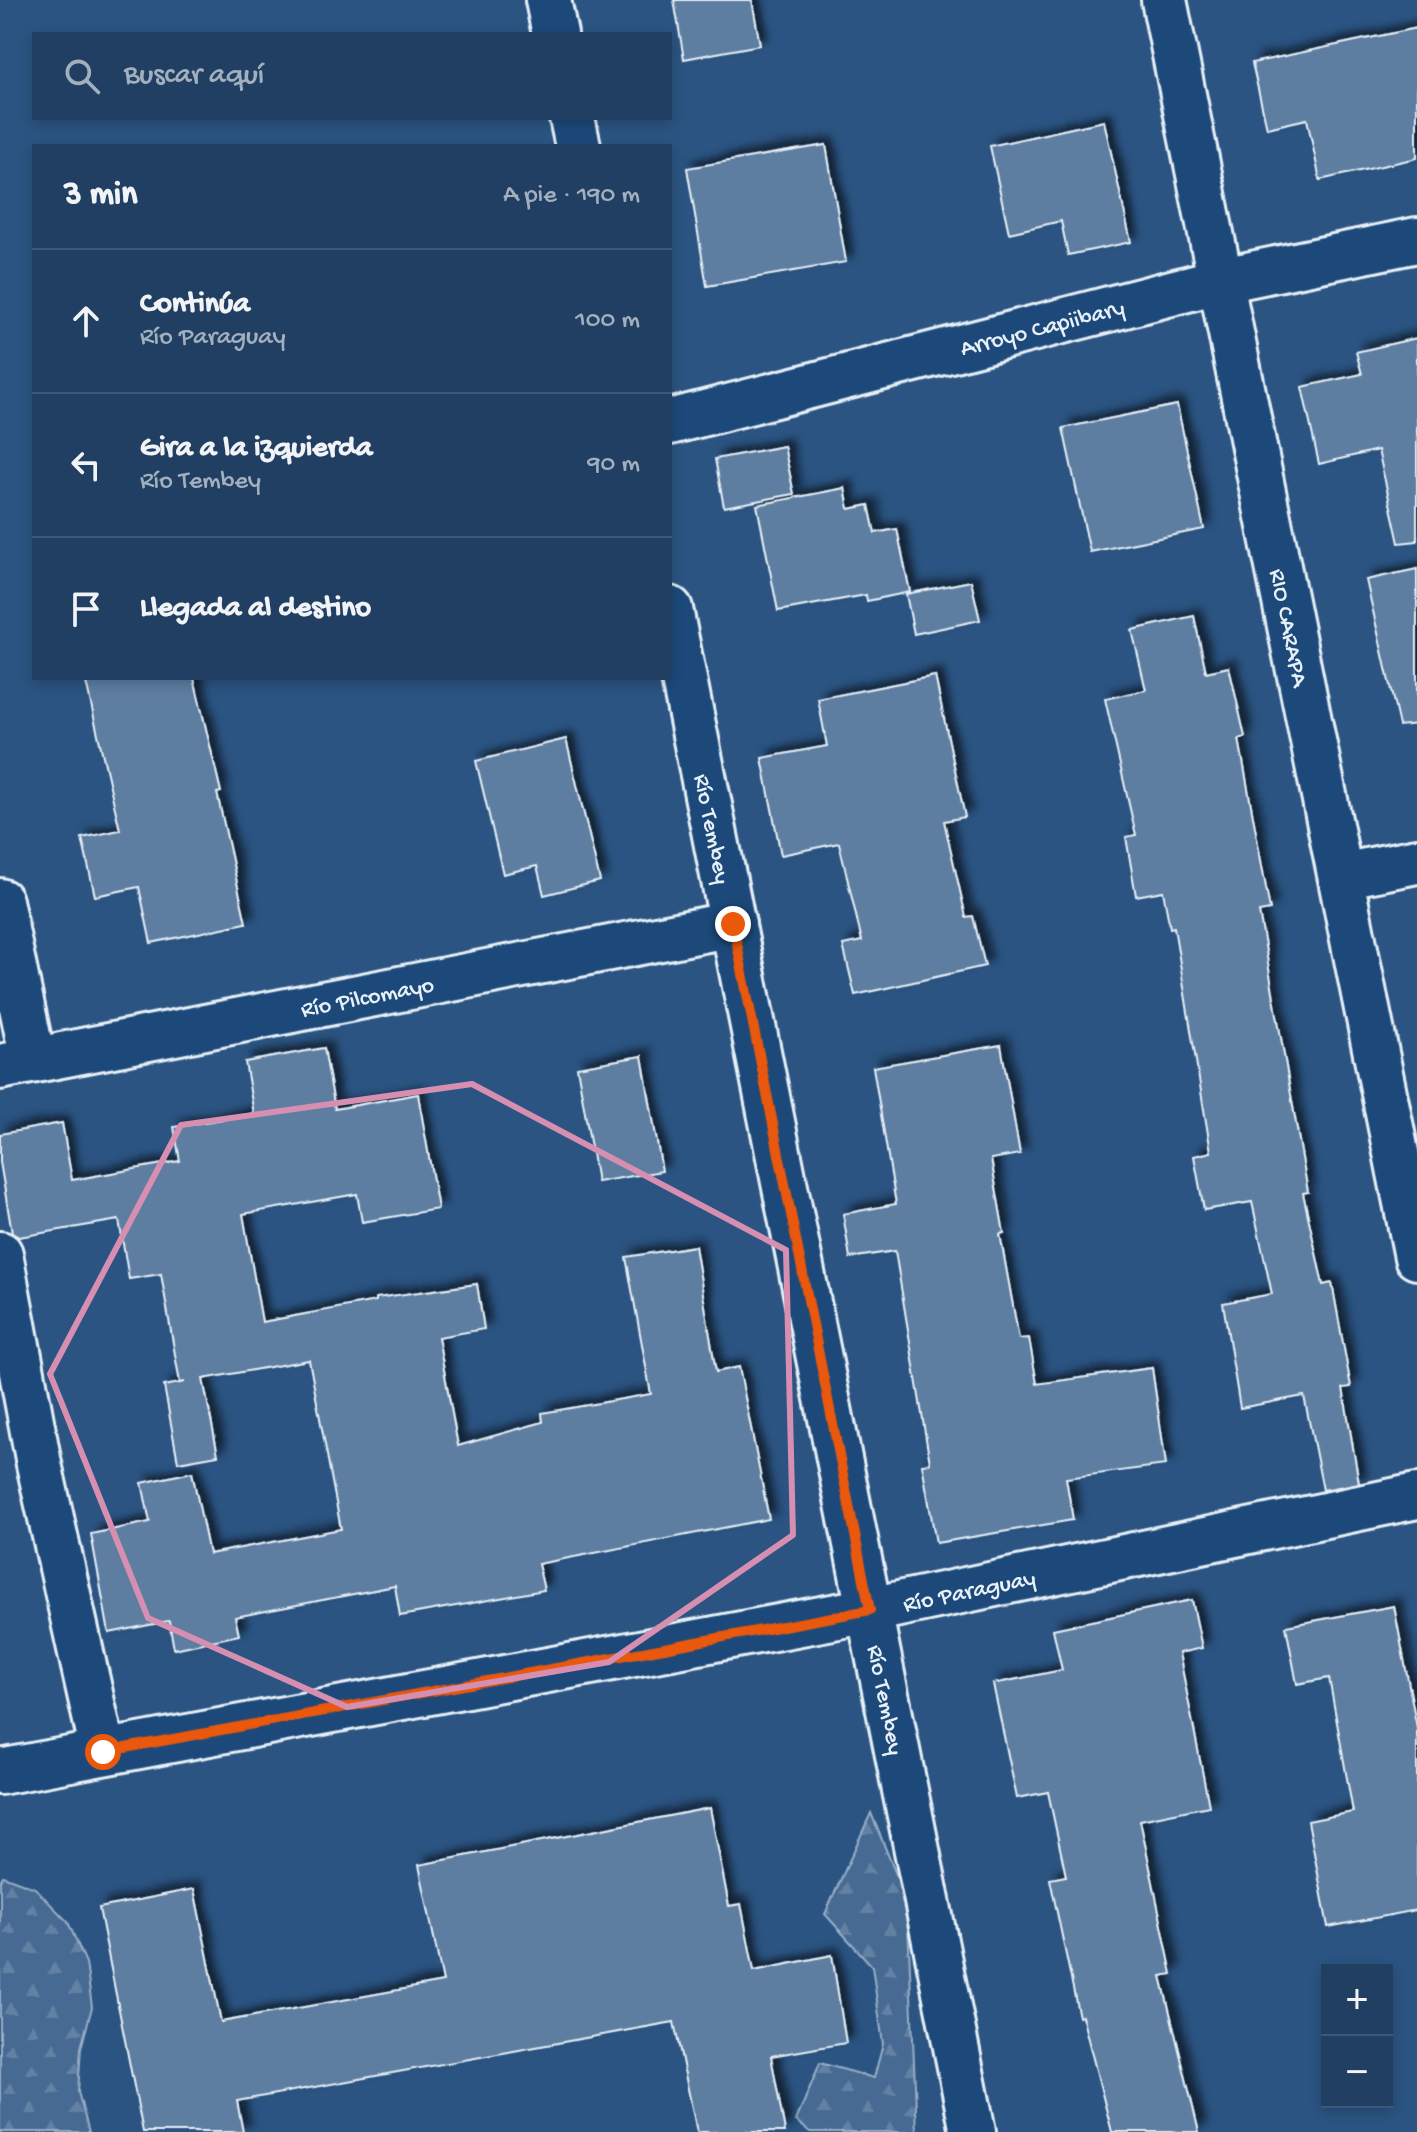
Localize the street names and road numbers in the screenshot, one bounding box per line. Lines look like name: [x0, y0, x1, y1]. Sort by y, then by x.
street label: Arroyo Capiibary: [958, 295, 1128, 365]
street label: RIO CARAPA: [1261, 567, 1313, 691]
street label: Río Tembey: [685, 772, 735, 887]
street label: Río Pilcomayo: [299, 972, 437, 1026]
street label: Río Paraguay: [901, 1565, 1039, 1621]
street label: Río Tembey: [858, 1643, 909, 1758]

